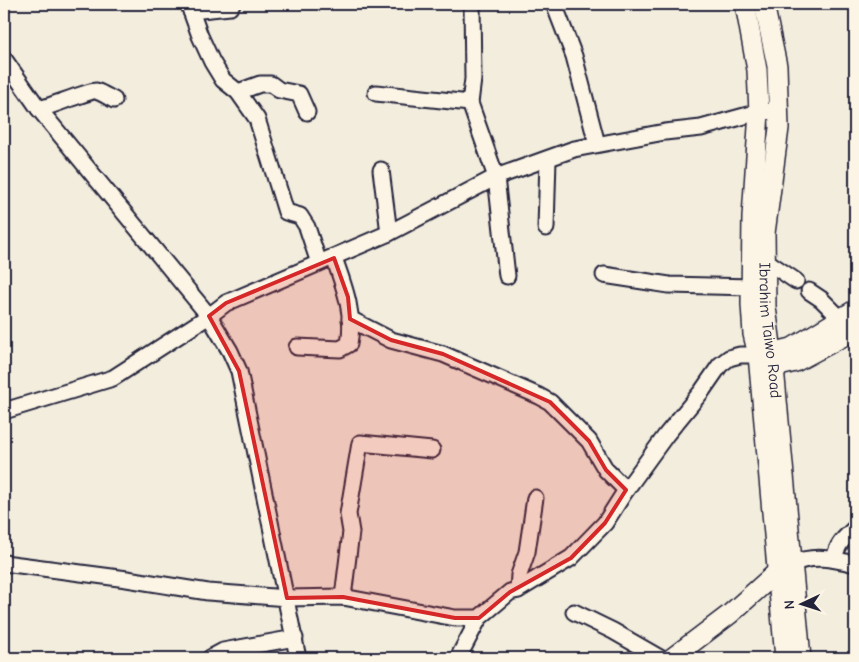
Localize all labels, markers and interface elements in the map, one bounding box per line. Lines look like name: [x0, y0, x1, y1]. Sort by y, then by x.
street label: Ibrahim Taiwo Road: [755, 262, 785, 399]
north arrow: [776, 580, 826, 630]
text: N: [781, 600, 798, 610]

